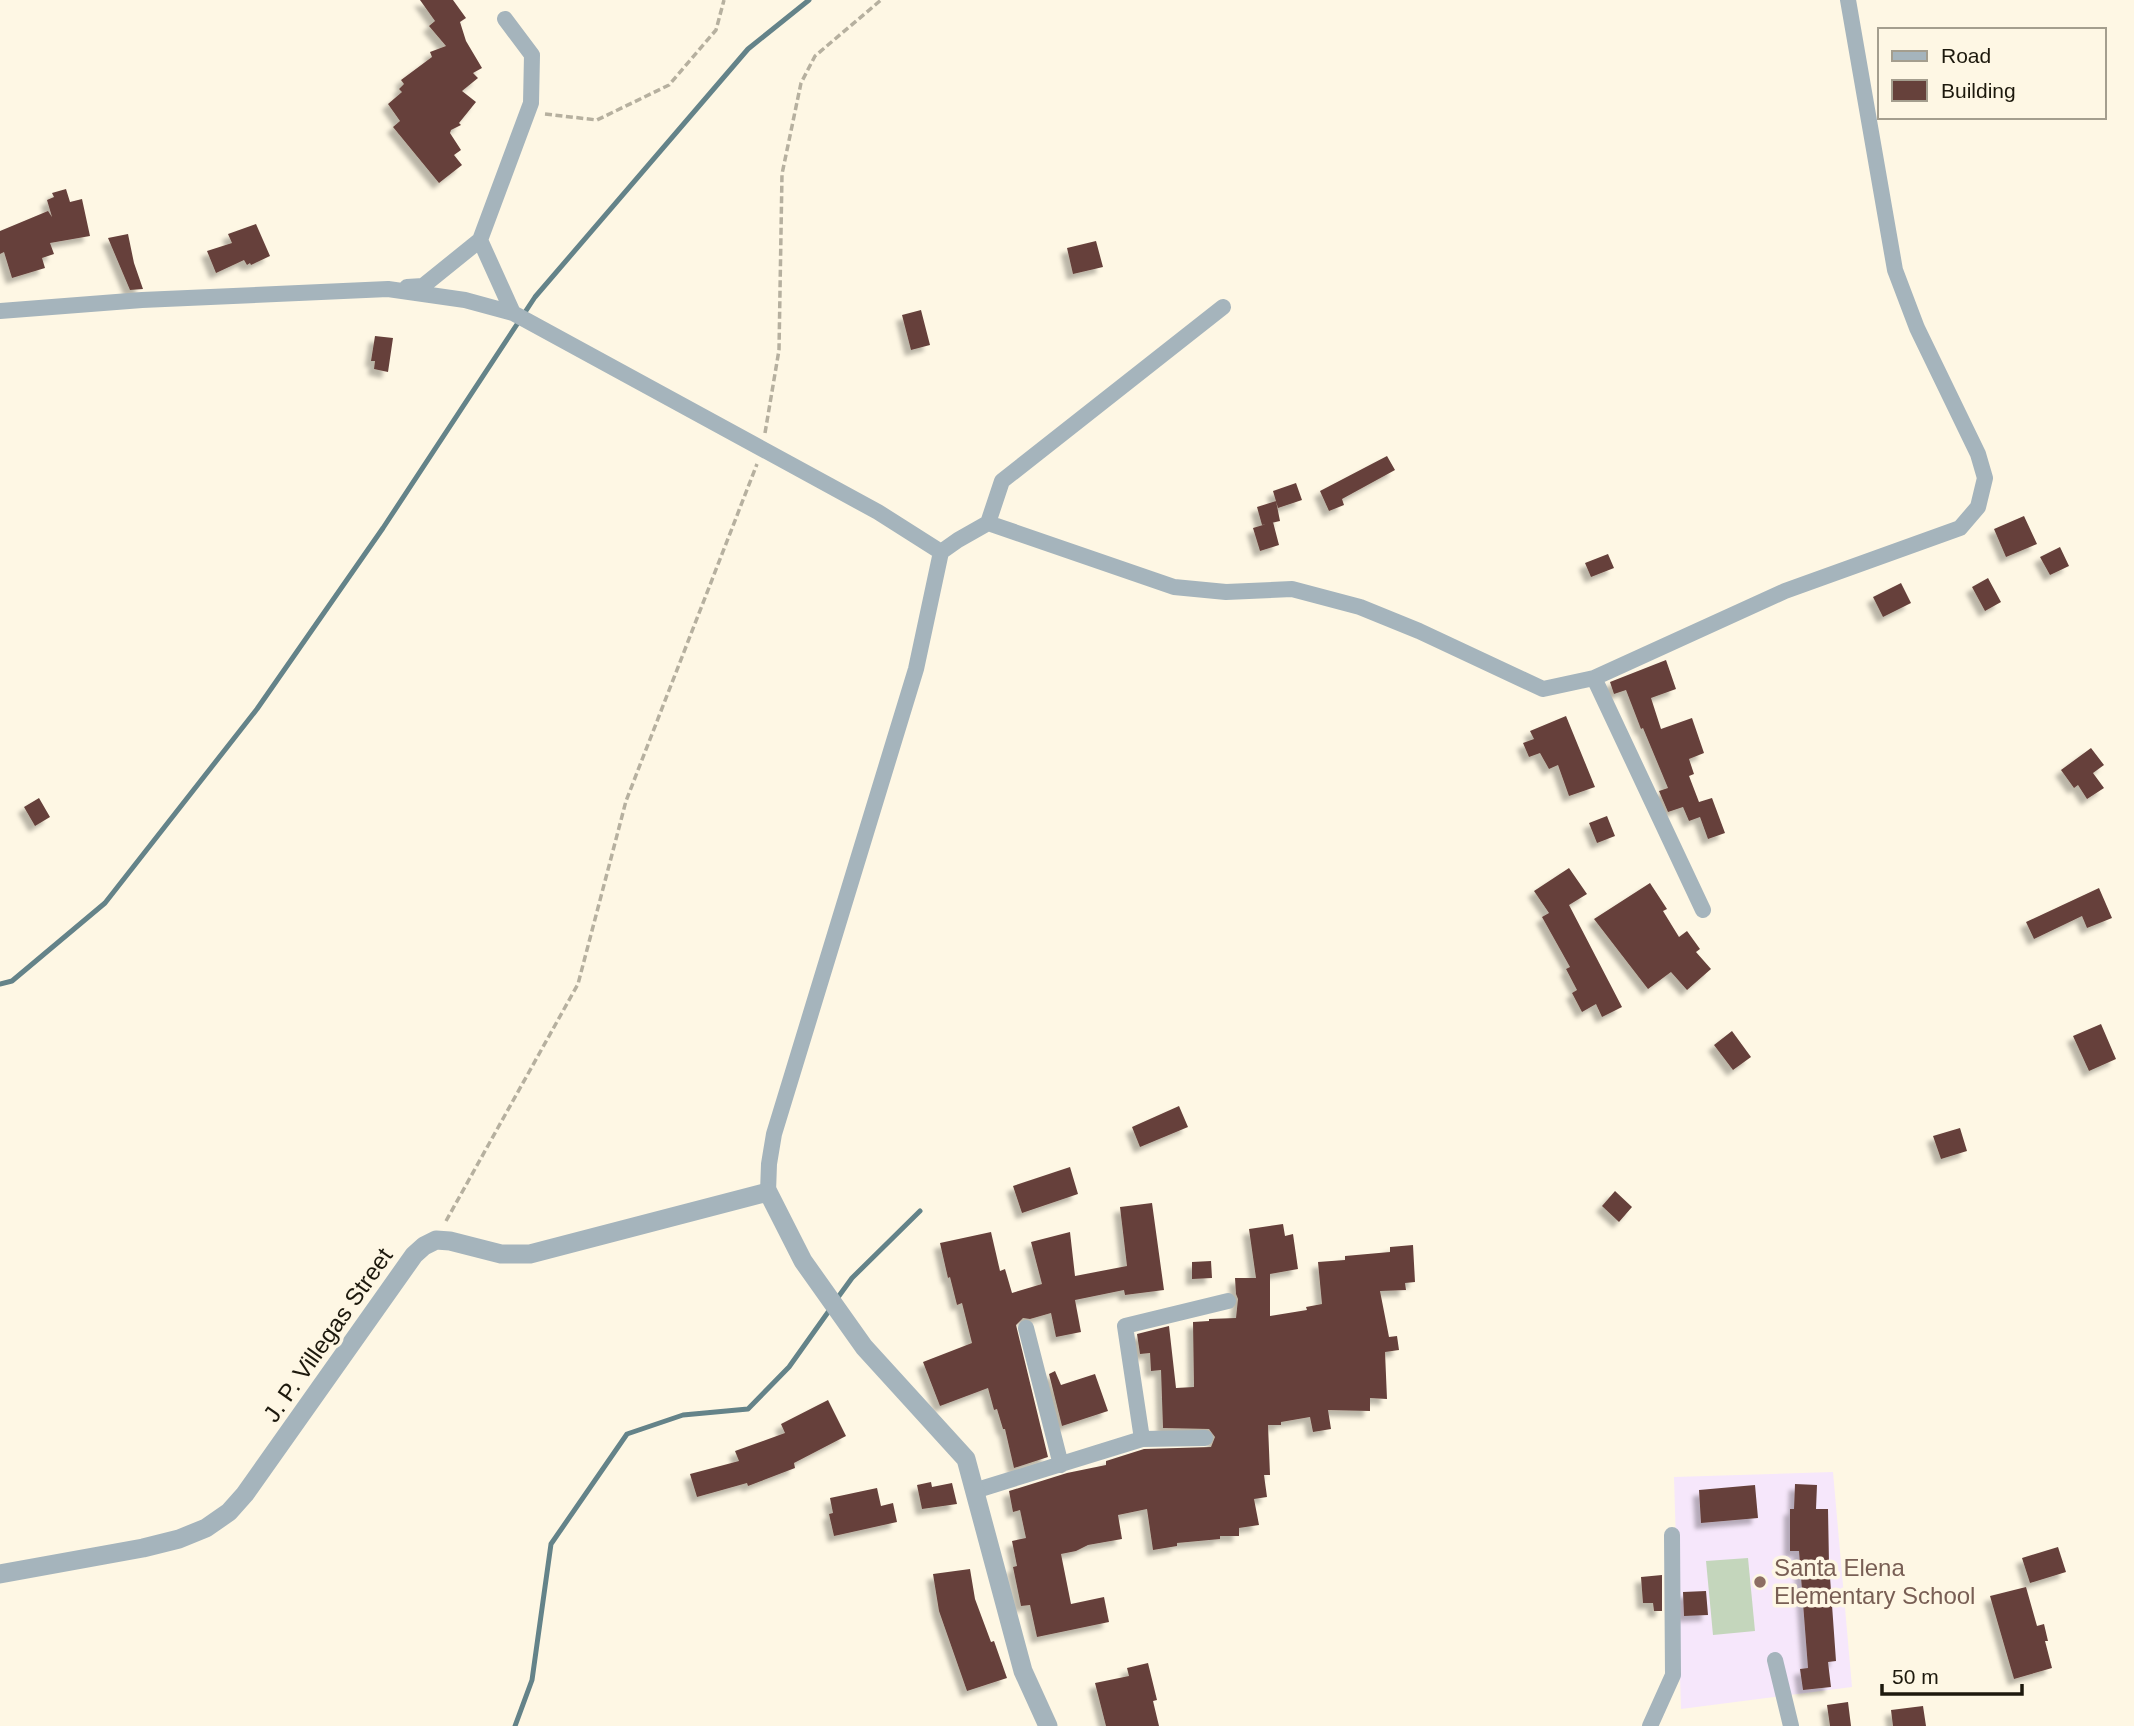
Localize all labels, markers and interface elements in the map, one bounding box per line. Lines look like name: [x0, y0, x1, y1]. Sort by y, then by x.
legend: [1878, 28, 2106, 119]
text: Road: [1941, 44, 1991, 67]
text: Building: [1941, 79, 2016, 102]
street label: J. P. Villegas Street: [257, 1242, 398, 1427]
place label: Santa Elena Elementary School: [1774, 1554, 1975, 1609]
marker: Santa Elena Elementary School: [1752, 1574, 1768, 1590]
scale bar: [1882, 1652, 2022, 1696]
text: 50 m: [1892, 1665, 1939, 1688]

